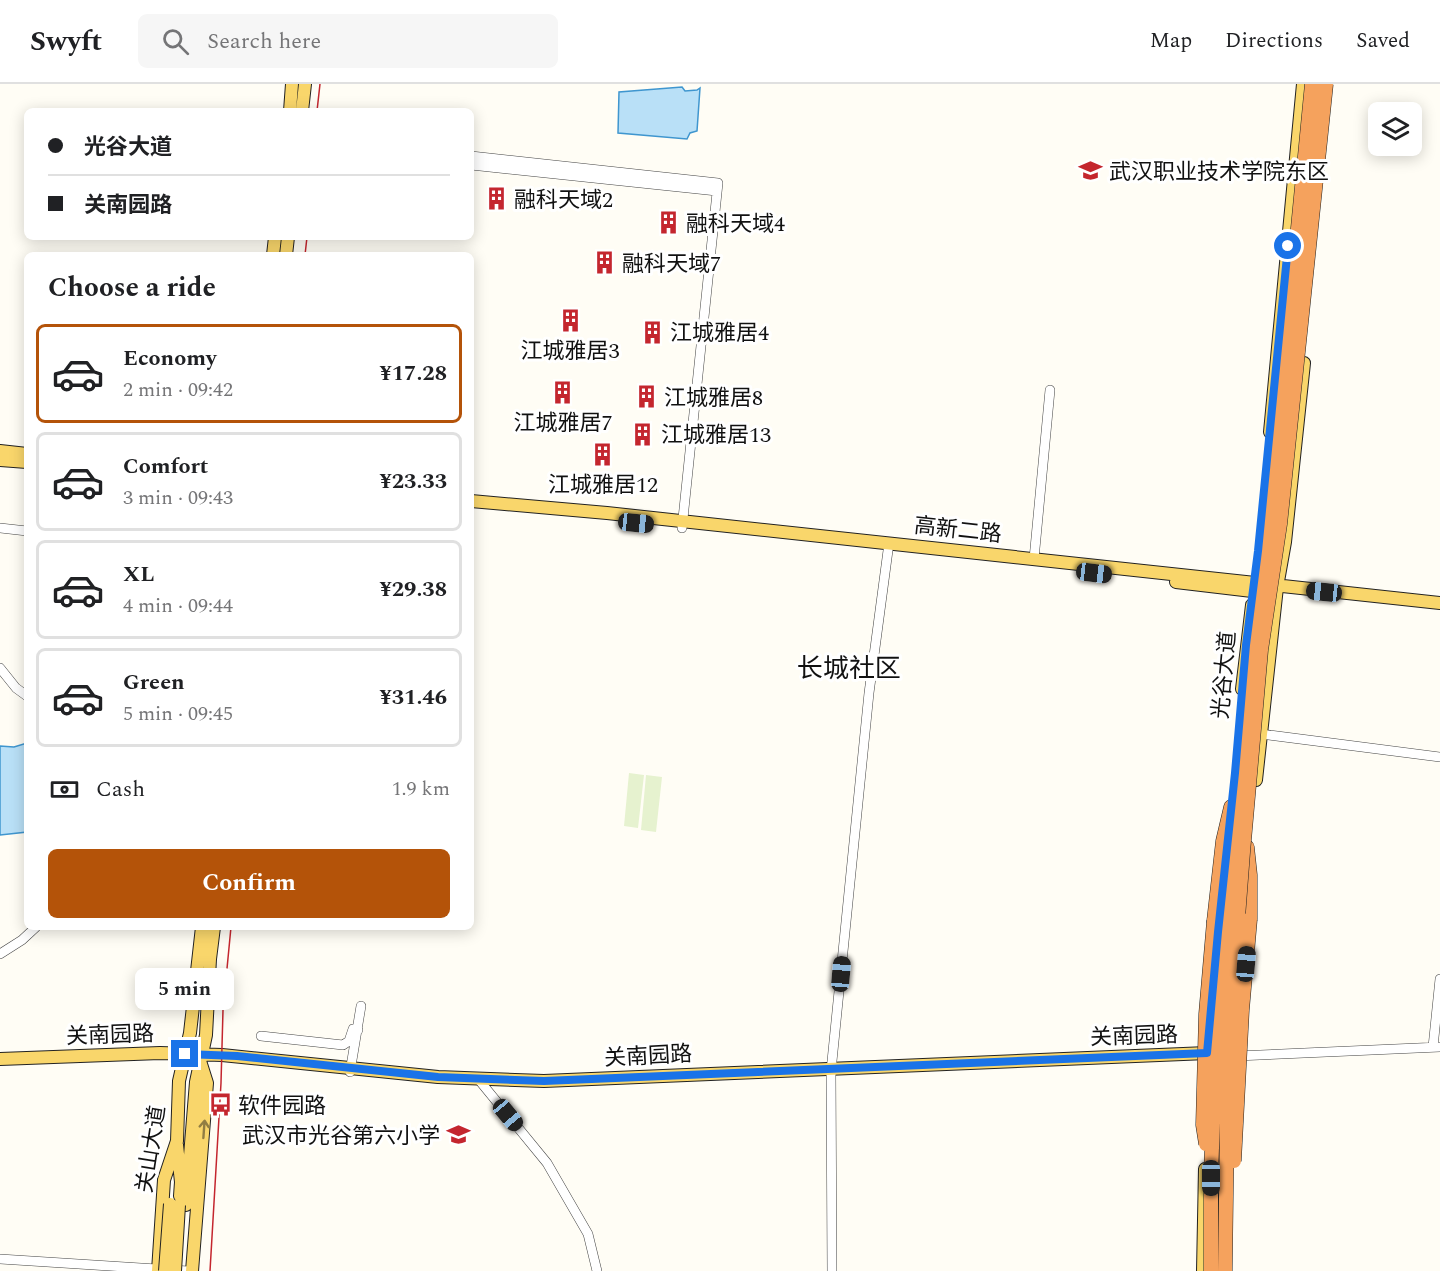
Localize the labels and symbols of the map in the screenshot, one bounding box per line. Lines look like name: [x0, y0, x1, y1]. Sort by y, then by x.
place label: 武汉职业技术学院东区: [1109, 156, 1329, 189]
school or university icon: 武汉职业技术学院东区: [1078, 158, 1104, 184]
place label: 融科天域2: [514, 184, 613, 217]
building icon: 融科天域2: [483, 186, 509, 212]
place label: 融科天域4: [686, 208, 785, 241]
building icon: 融科天域4: [655, 210, 681, 236]
route start: [1274, 232, 1301, 259]
place label: 融科天域7: [622, 248, 721, 281]
building icon: 融科天域7: [591, 250, 617, 276]
building icon: 江城雅居3: [557, 308, 583, 334]
place label: 江城雅居4: [670, 317, 769, 350]
building icon: 江城雅居4: [639, 319, 665, 345]
place label: 江城雅居3: [520, 335, 620, 368]
building icon: 江城雅居7: [550, 380, 576, 406]
place label: 江城雅居8: [664, 382, 763, 415]
building icon: 江城雅居8: [633, 384, 659, 410]
place label: 江城雅居7: [513, 407, 613, 440]
place label: 江城雅居13: [661, 419, 771, 452]
building icon: 江城雅居13: [630, 421, 656, 447]
building icon: 江城雅居12: [590, 442, 616, 468]
place label: 江城雅居12: [548, 469, 658, 502]
street label: 高新二路: [912, 509, 1003, 552]
car: [617, 512, 655, 534]
car: [1075, 562, 1113, 584]
car: [1305, 581, 1343, 603]
street label: 光谷大道: [1204, 630, 1245, 720]
district label: 长城社区: [797, 649, 901, 689]
car: [1235, 945, 1257, 983]
car: [830, 955, 852, 993]
callout: 5 min: [136, 967, 234, 1009]
street label: 关南园路: [65, 1017, 155, 1054]
street label: 关南园路: [1089, 1018, 1179, 1055]
street label: 关南园路: [603, 1038, 693, 1075]
route end: [171, 1040, 198, 1067]
place label: 软件园路: [238, 1090, 326, 1123]
bus stop icon: 软件园路: [207, 1092, 233, 1118]
car: [490, 1095, 526, 1135]
street label: 关山大道: [128, 1103, 175, 1195]
one-way arrow: [199, 1120, 210, 1140]
place label: 武汉市光谷第六小学: [242, 1120, 440, 1153]
school or university icon: 武汉市光谷第六小学: [445, 1122, 471, 1148]
car: [1202, 1160, 1220, 1196]

